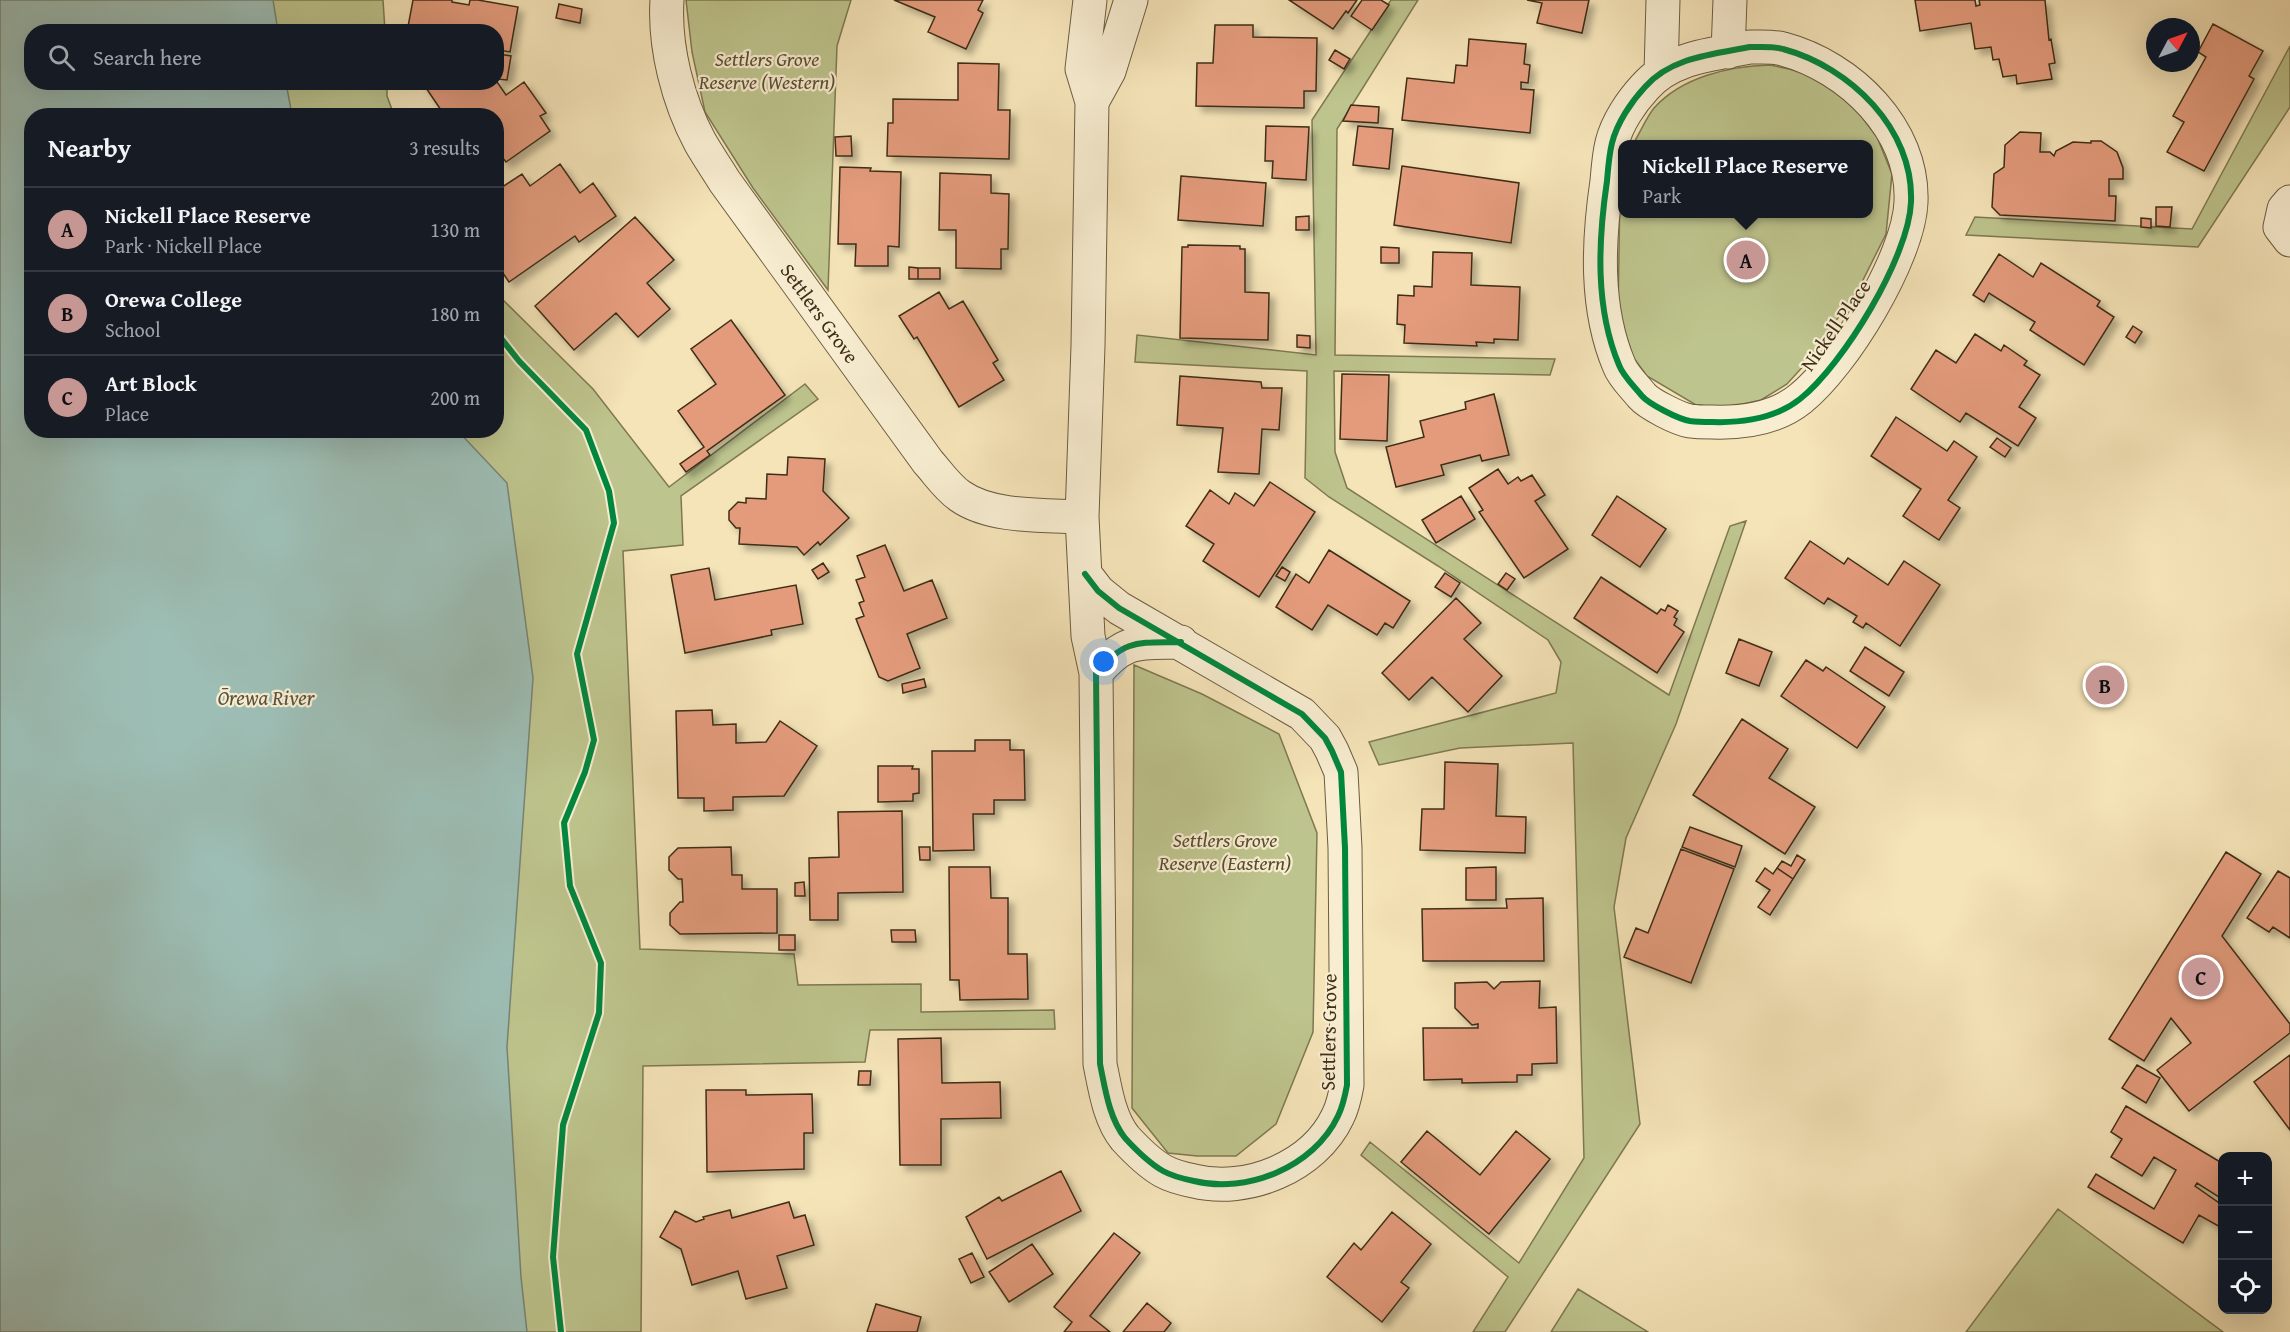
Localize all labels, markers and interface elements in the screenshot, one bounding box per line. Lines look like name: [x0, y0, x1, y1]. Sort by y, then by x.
north arrow: [2146, 18, 2200, 72]
search box: [24, 24, 504, 90]
icon: search: [45, 41, 78, 74]
text: Search here: [93, 41, 202, 73]
park label: Settlers Grove Reserve (Western): [698, 44, 835, 96]
text: Nearby: [48, 128, 131, 167]
text: 3 results: [409, 133, 480, 162]
popup: [1618, 140, 1873, 218]
text: Nickell Place Reserve: [1643, 149, 1848, 181]
text: Park: [1643, 181, 1681, 210]
text: Nickell Place Reserve: [105, 199, 311, 231]
text: A: [61, 215, 74, 244]
text: 130 m: [430, 215, 480, 244]
text: Park · Nickell Place: [105, 231, 262, 260]
pin: A: [1726, 238, 1766, 282]
street label: Settlers Grove: [774, 257, 866, 369]
street label: Nickell Place: [1793, 273, 1877, 377]
text: Orewa College: [105, 283, 242, 315]
text: B: [61, 299, 74, 328]
text: 180 m: [430, 299, 480, 328]
text: School: [105, 315, 161, 344]
text: Art Block: [105, 367, 197, 399]
text: C: [62, 383, 73, 412]
text: 200 m: [430, 383, 480, 412]
text: Place: [105, 399, 149, 428]
your location: [1089, 647, 1118, 676]
pin: B: [2086, 662, 2124, 708]
water label: Ōrewa River: [217, 682, 316, 713]
park label: Settlers Grove Reserve (Eastern): [1158, 825, 1291, 877]
pin: C: [2182, 954, 2220, 1000]
street label: Settlers Grove: [1312, 973, 1344, 1091]
map controls: [2218, 1152, 2272, 1314]
button: +: [2218, 1152, 2272, 1206]
button: −: [2218, 1206, 2272, 1260]
button: locate: [2218, 1260, 2272, 1314]

